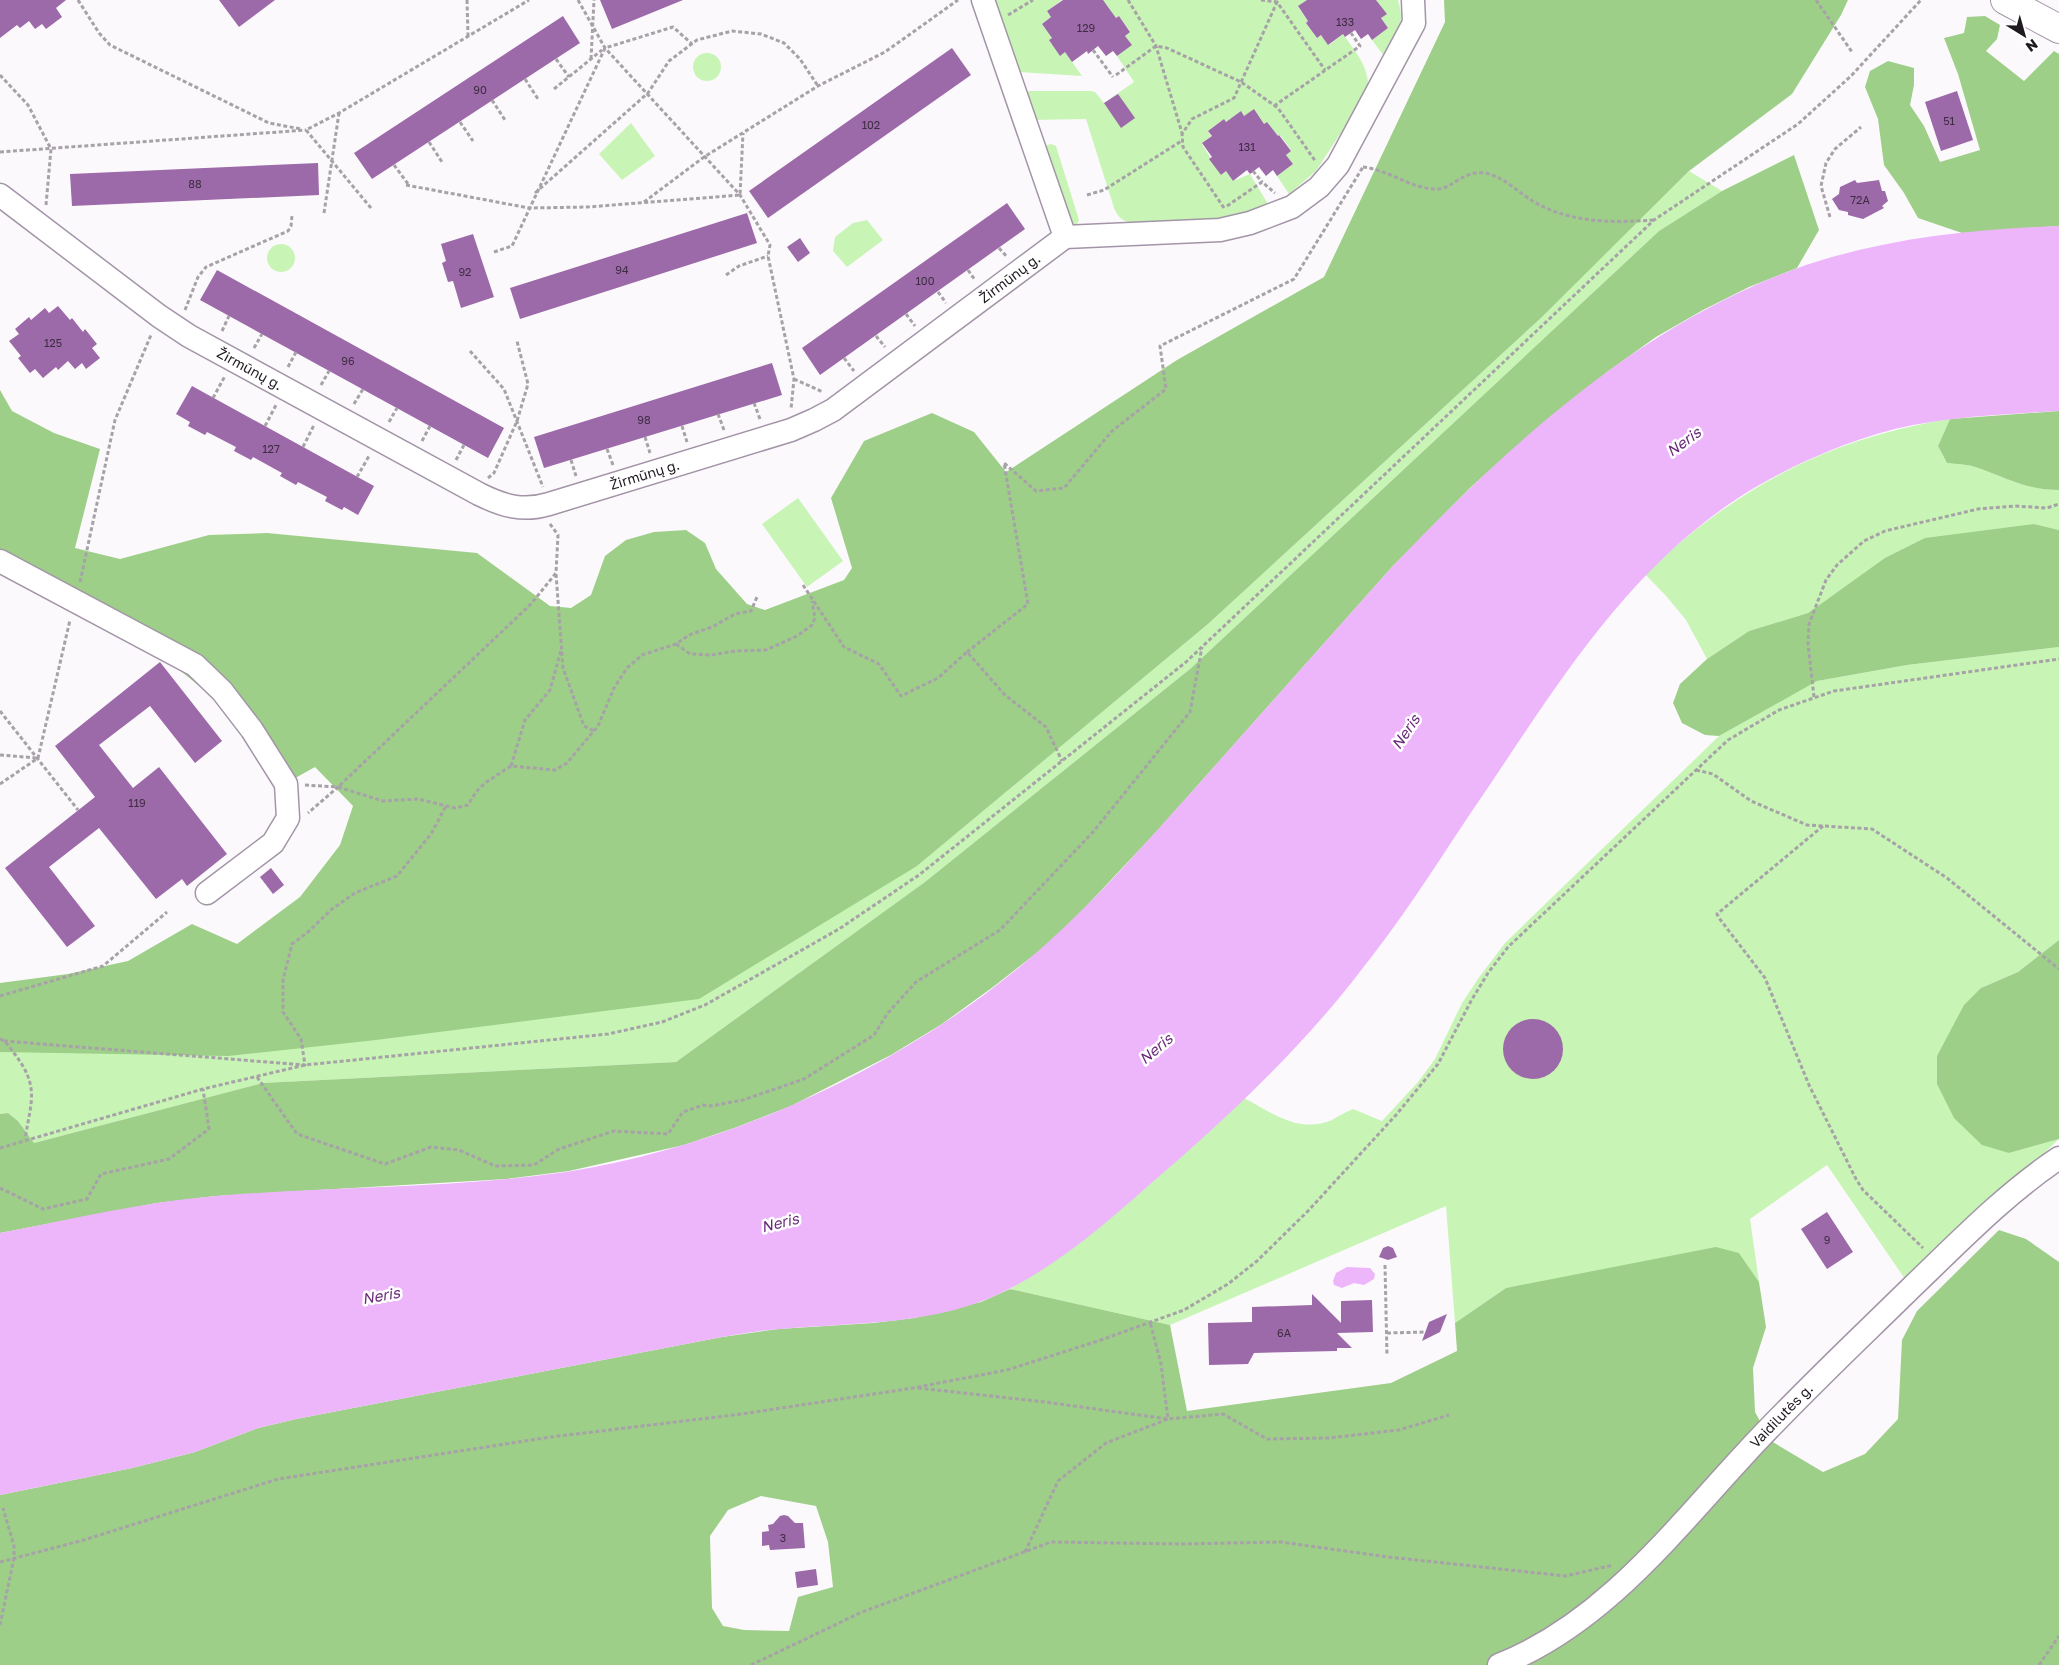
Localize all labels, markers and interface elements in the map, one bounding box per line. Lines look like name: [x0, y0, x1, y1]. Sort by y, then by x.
north arrow: [1999, 10, 2049, 60]
house number: 133: [1336, 15, 1354, 28]
house number: 129: [1077, 21, 1095, 34]
text: N: [2023, 36, 2041, 56]
house number: 90: [473, 83, 487, 96]
house number: 51: [1943, 114, 1955, 127]
house number: 102: [862, 118, 880, 131]
house number: 131: [1238, 140, 1256, 153]
house number: 88: [188, 177, 202, 190]
house number: 72A: [1850, 193, 1870, 206]
street label: Žirmūnų g.: [976, 249, 1043, 306]
house number: 94: [615, 263, 629, 276]
house number: 92: [458, 265, 472, 278]
house number: 100: [916, 274, 935, 287]
house number: 125: [44, 336, 62, 349]
street label: Žirmūnų g.: [214, 344, 286, 393]
house number: 96: [341, 354, 355, 367]
house number: 98: [637, 413, 651, 426]
water label: Neris: [1663, 422, 1705, 460]
house number: 127: [262, 442, 280, 455]
street label: Žirmūnų g.: [608, 456, 682, 493]
water label: Neris: [1387, 710, 1424, 752]
house number: 119: [128, 796, 146, 809]
water label: Neris: [1135, 1028, 1176, 1067]
water label: Neris: [759, 1208, 801, 1235]
house number: 9: [1824, 1233, 1830, 1246]
water label: Neris: [361, 1283, 402, 1307]
house number: 6A: [1277, 1326, 1292, 1339]
street label: Vaidilutės g.: [1746, 1380, 1816, 1451]
house number: 3: [780, 1531, 786, 1544]

